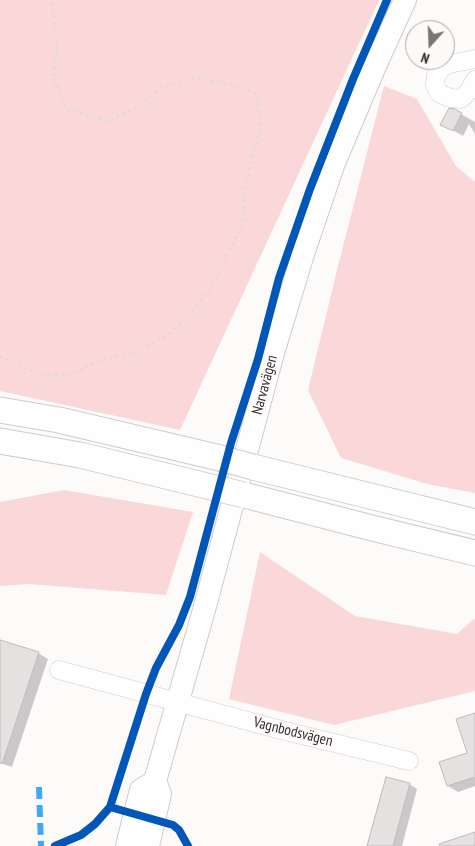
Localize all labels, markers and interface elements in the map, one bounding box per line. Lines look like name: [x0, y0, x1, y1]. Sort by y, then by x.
north arrow: [405, 20, 455, 70]
text: N: [419, 48, 432, 68]
street label: Narvavägen: [248, 353, 282, 417]
street label: Vagnbodsvägen: [252, 713, 334, 751]

